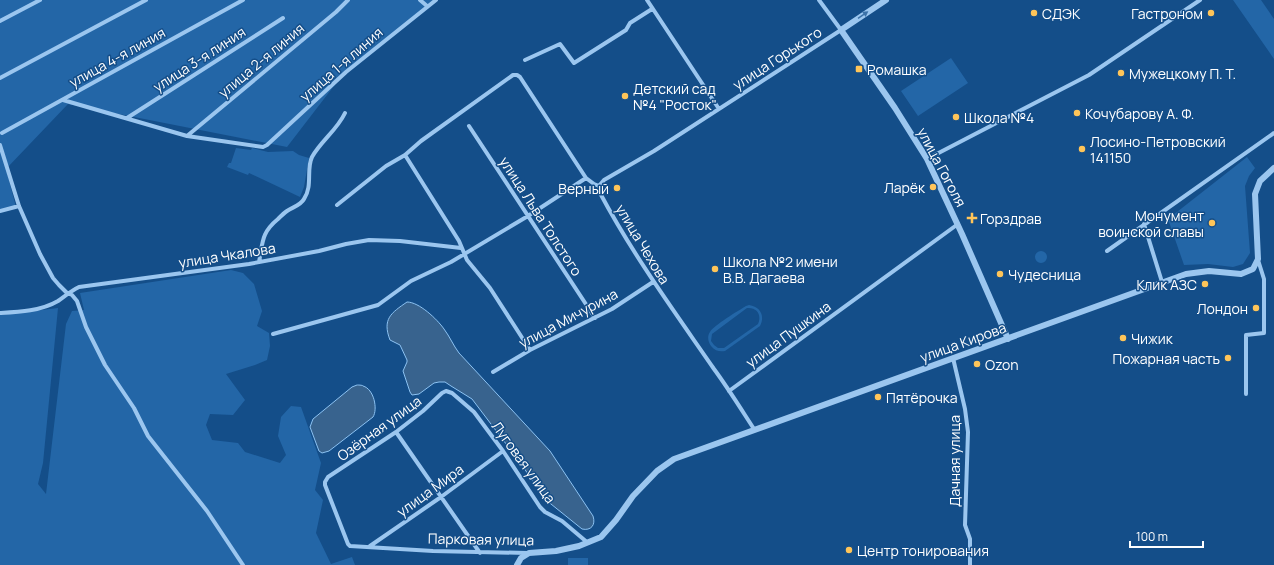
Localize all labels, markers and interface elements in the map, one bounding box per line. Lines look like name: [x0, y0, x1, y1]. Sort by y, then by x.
place label: СДЭК: [1042, 4, 1081, 23]
place label: Гастроном: [1131, 4, 1203, 23]
marker: СДЭК: [1029, 8, 1039, 18]
marker: Гастроном: [1206, 8, 1216, 18]
one-way arrow: [858, 11, 868, 19]
street label: улица 2-я линия: [214, 18, 308, 102]
street label: улица 3-я линия: [149, 22, 249, 96]
street label: улица Горького: [729, 22, 825, 94]
street label: улица 4-я линия: [66, 23, 168, 91]
street label: улица 1-я линия: [295, 23, 387, 105]
place label: Ромашка: [867, 60, 927, 79]
marker: Ромашка: [854, 64, 864, 74]
place label: Мужецкому П. Т.: [1129, 64, 1236, 83]
marker: Мужецкому П. Т.: [1116, 68, 1126, 78]
place label: Детский сад №4 "Росток": [633, 79, 717, 114]
marker: Детский сад №4 "Росток": [620, 91, 630, 101]
place label: Кочубарову А. Ф.: [1085, 104, 1194, 123]
place label: Школа №4: [964, 108, 1034, 127]
marker: Кочубарову А. Ф.: [1072, 108, 1082, 118]
marker: Школа №4: [951, 112, 961, 122]
street label: улица Гоголя: [913, 124, 971, 210]
place label: Лосино-Петровский 141150: [1090, 132, 1226, 167]
marker: Лосино-Петровский 141150: [1077, 144, 1087, 154]
street label: улица Льва Толстого: [495, 153, 587, 279]
place label: Ларёк: [884, 178, 926, 197]
place label: Верный: [558, 179, 609, 198]
marker: Ларёк: [928, 182, 938, 192]
marker: Верный: [612, 183, 622, 193]
street label: улица Чехова: [612, 201, 674, 287]
place label: Монумент воинской славы: [1098, 206, 1204, 241]
place label: Горздрав: [980, 209, 1042, 228]
marker: Горздрав: [967, 213, 977, 223]
marker: Монумент воинской славы: [1207, 218, 1217, 228]
street label: улица Чкалова: [177, 238, 277, 272]
place label: Школа №2 имени В.В. Дагаева: [723, 252, 838, 287]
marker: Школа №2 имени В.В. Дагаева: [710, 264, 720, 274]
place label: Чудесница: [1008, 265, 1081, 284]
marker: Чудесница: [995, 269, 1005, 279]
place label: Клик АЗС: [1137, 275, 1197, 294]
marker: Клик АЗС: [1200, 279, 1210, 289]
street label: улица Мичурина: [515, 284, 621, 352]
street label: улица Пушкина: [742, 297, 834, 371]
place label: Лондон: [1197, 299, 1248, 318]
marker: Лондон: [1251, 303, 1261, 313]
street label: улица Кирова: [917, 318, 1009, 366]
place label: Чижик: [1131, 329, 1174, 348]
marker: Чижик: [1118, 333, 1128, 343]
place label: Пожарная часть: [1112, 349, 1220, 368]
marker: Пожарная часть: [1223, 353, 1233, 363]
place label: Ozon: [985, 355, 1019, 374]
marker: Ozon: [972, 359, 982, 369]
place label: Пятёрочка: [886, 388, 958, 407]
street label: Озёрная улица: [333, 391, 425, 465]
marker: Пятёрочка: [873, 392, 883, 402]
street label: Дачная улица: [945, 415, 964, 507]
street label: Луговая улица: [488, 417, 560, 507]
street label: улица Мира: [393, 459, 467, 521]
scale bar: [1130, 523, 1203, 549]
text: 100 m: [1136, 528, 1168, 545]
street label: Парковая улица: [428, 529, 534, 549]
place label: Центр тонирования: [857, 541, 989, 560]
marker: Центр тонирования: [844, 545, 854, 555]

